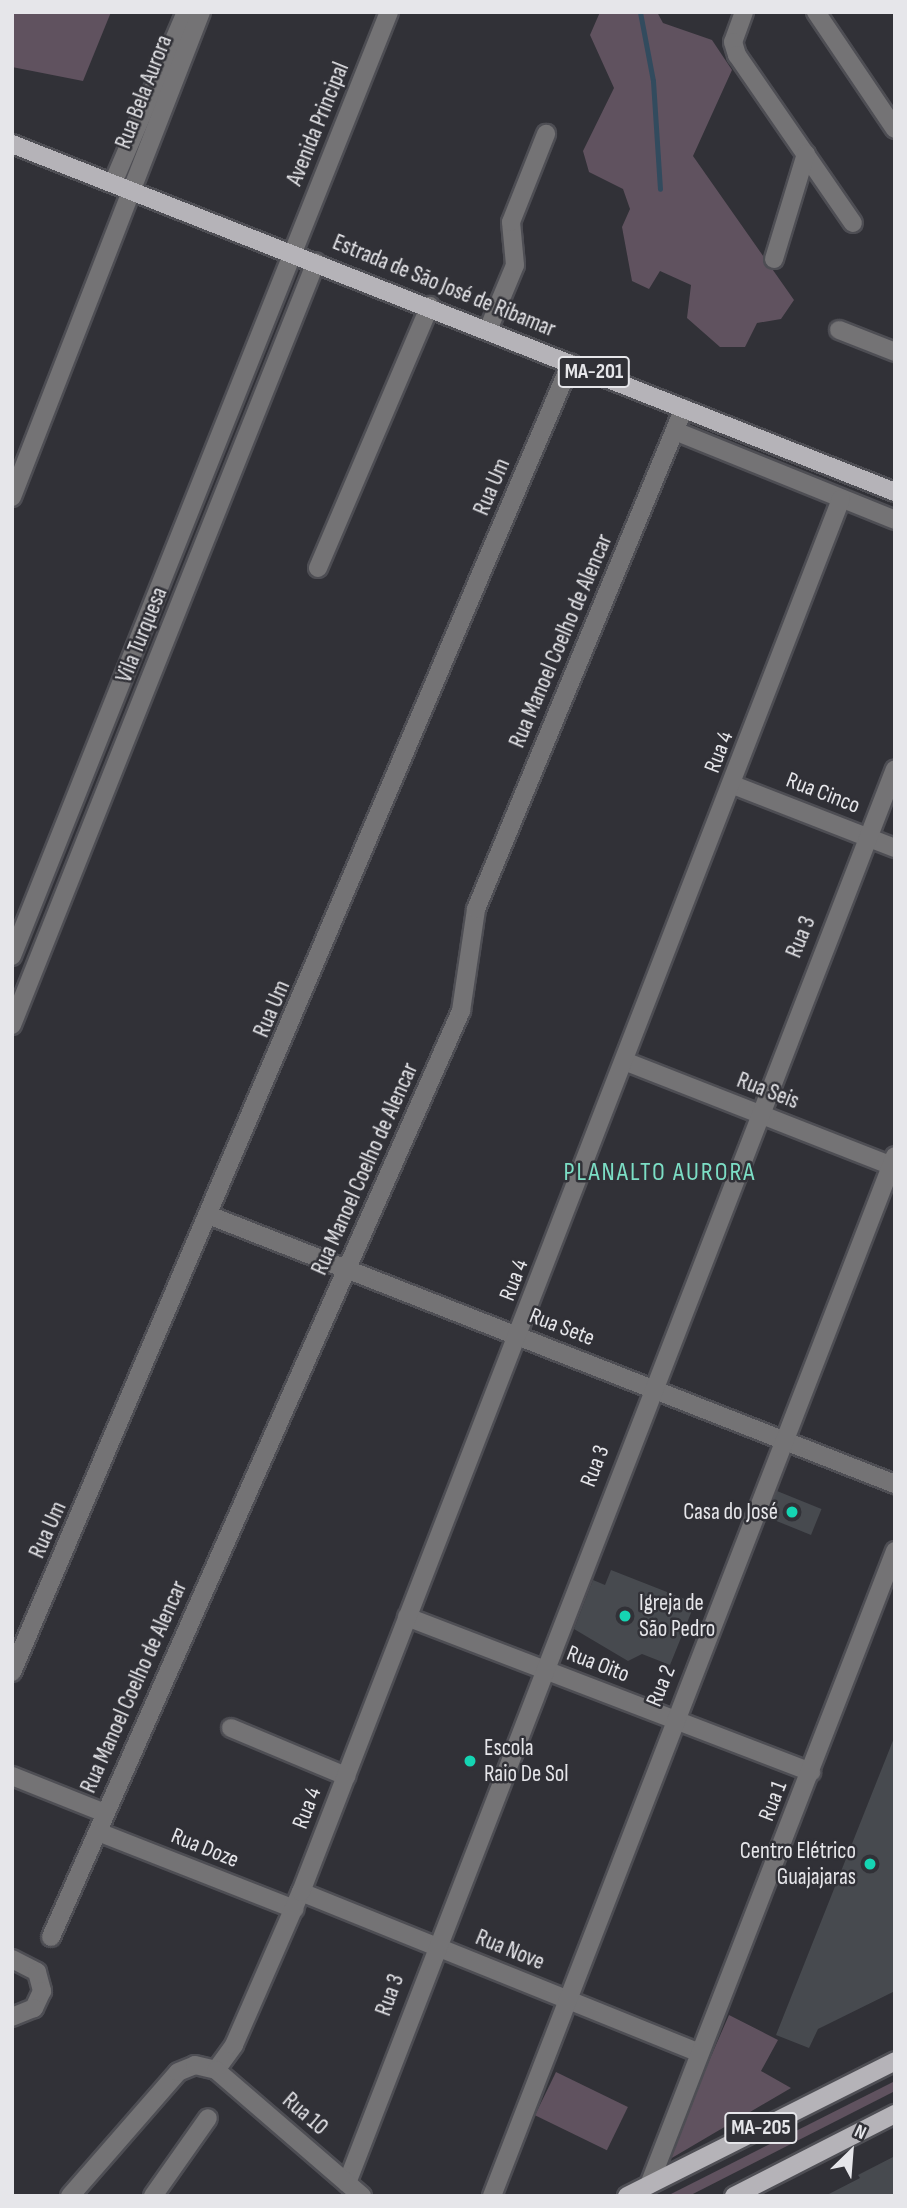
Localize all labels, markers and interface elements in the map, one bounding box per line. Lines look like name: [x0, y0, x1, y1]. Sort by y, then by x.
street label: Rua Bela Aurora: [110, 31, 178, 153]
street label: Avenida Principal: [281, 58, 355, 190]
street label: Estrada de São José de Ribamar: [329, 229, 559, 343]
road number: MA-201: [557, 354, 631, 390]
street label: Rua Um: [468, 454, 516, 520]
street label: Rua Manoel Coelho de Alencar: [504, 530, 618, 752]
street label: Vila Turquesa: [110, 583, 174, 687]
street label: Rua 4: [699, 727, 739, 777]
street label: Rua Cinco: [782, 766, 864, 820]
street label: Rua 3: [780, 912, 822, 962]
street label: Rua Um: [248, 976, 296, 1042]
street label: Rua Manoel Coelho de Alencar: [306, 1059, 424, 1279]
street label: Rua Seis: [733, 1067, 803, 1115]
district label: PLANALTO AURORA: [565, 1157, 755, 1189]
street label: Rua 4: [494, 1255, 534, 1305]
street label: Rua Sete: [525, 1302, 599, 1352]
street label: Rua 3: [575, 1441, 615, 1491]
street label: Rua Um: [23, 1497, 73, 1563]
place label: Casa do José: [683, 1498, 778, 1526]
marker: Casa do José: [784, 1504, 800, 1520]
street label: Rua Manoel Coelho de Alencar: [75, 1577, 193, 1797]
place label: Igreja de São Pedro: [639, 1589, 715, 1643]
marker: Igreja de São Pedro: [617, 1608, 633, 1624]
street label: Rua Oito: [563, 1640, 633, 1688]
street label: Rua 2: [640, 1661, 682, 1711]
place label: Escola Raio De Sol: [484, 1734, 569, 1788]
marker: Escola Raio De Sol: [462, 1753, 478, 1769]
street label: Rua 1: [753, 1777, 793, 1825]
street label: Rua 4: [287, 1783, 327, 1833]
street label: Rua Doze: [167, 1822, 243, 1874]
place label: Centro Elétrico Guajajaras: [740, 1837, 856, 1891]
marker: Centro Elétrico Guajajaras: [862, 1856, 878, 1872]
street label: Rua Nove: [472, 1924, 548, 1976]
street label: Rua 3: [370, 1970, 410, 2020]
street label: Rua 10: [277, 2087, 333, 2141]
road number: MA-205: [724, 2110, 798, 2146]
north arrow: [816, 2117, 886, 2187]
text: N: [851, 2120, 870, 2145]

